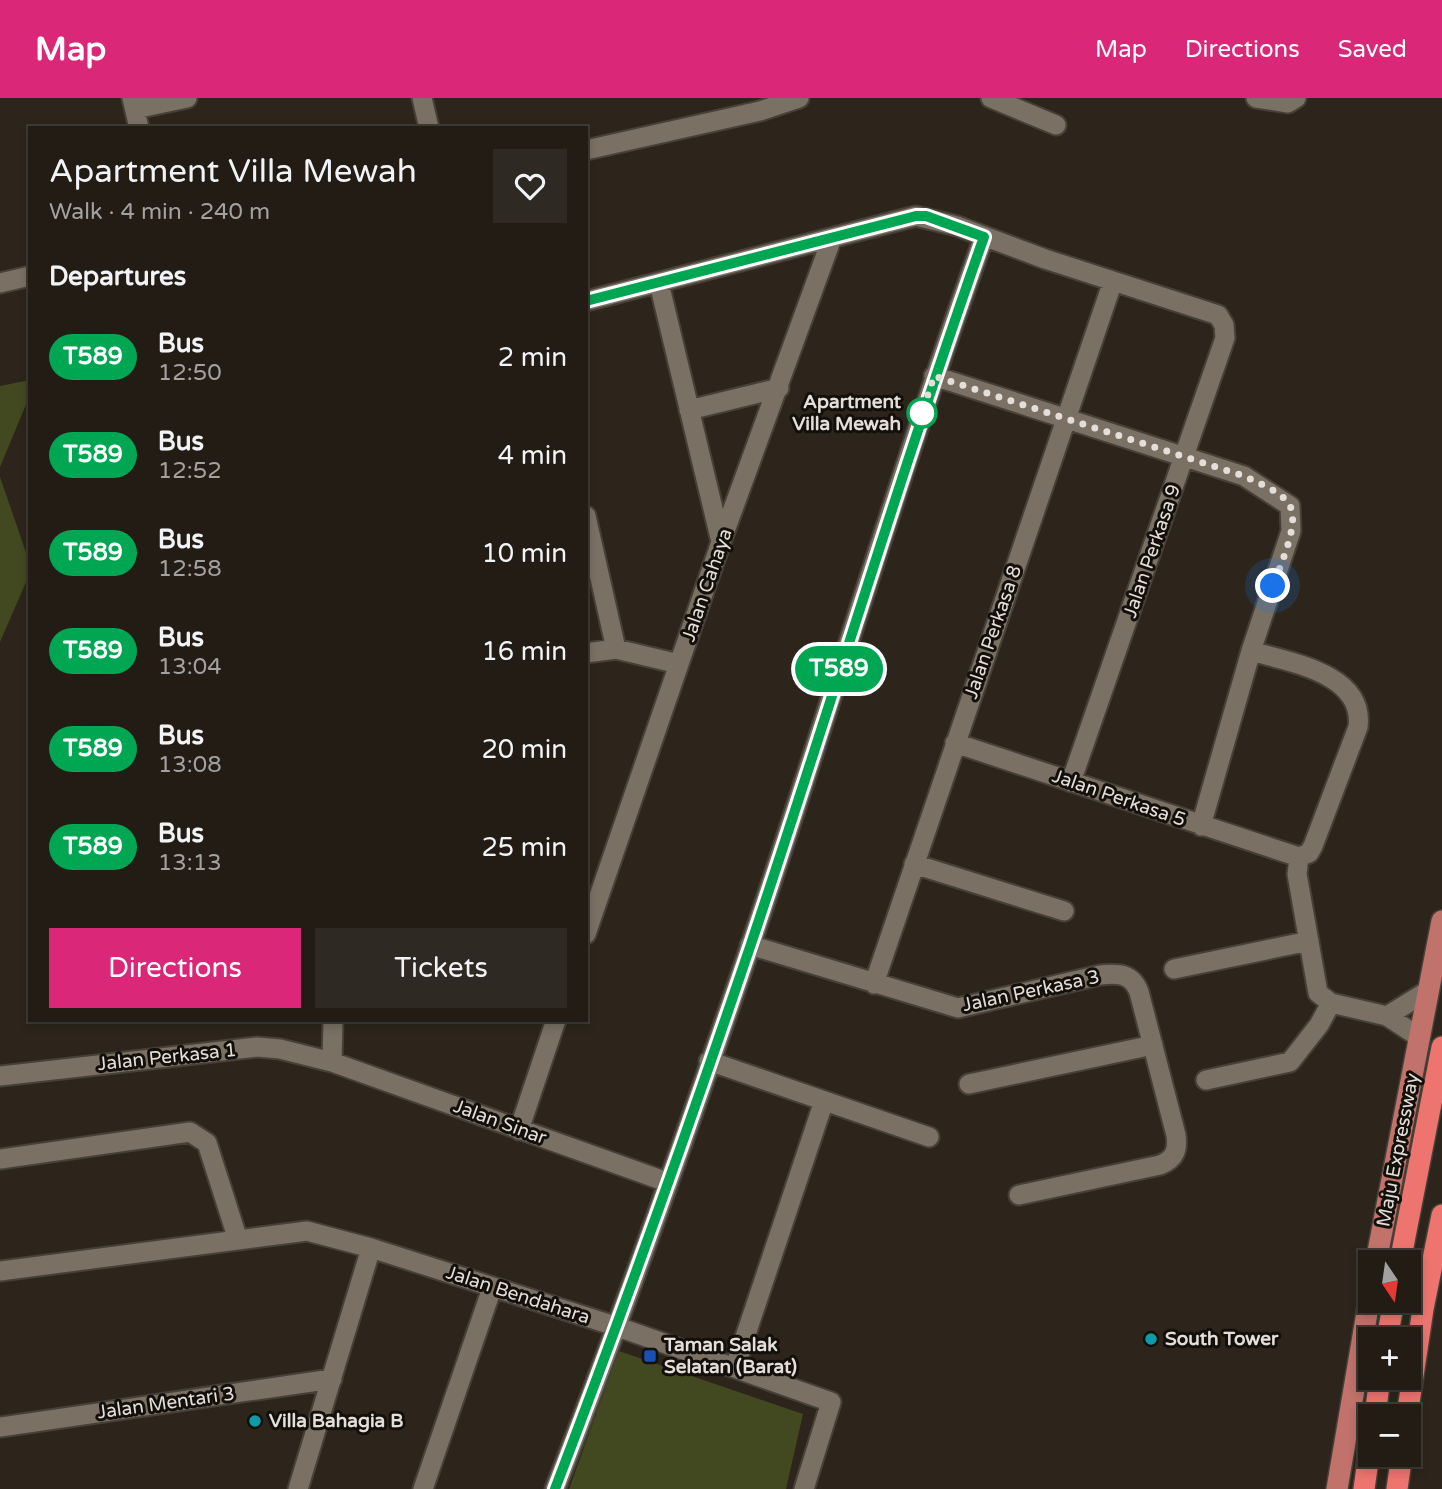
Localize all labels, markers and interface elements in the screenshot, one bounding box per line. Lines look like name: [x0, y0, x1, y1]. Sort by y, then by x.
text: Map: [35, 30, 106, 69]
text: Map: [1095, 35, 1147, 64]
text: Directions: [1185, 35, 1300, 64]
text: Saved: [1338, 35, 1407, 64]
button: heart: [493, 149, 567, 223]
text: Apartment Villa Mewah: [49, 152, 417, 191]
text: Walk · 4 min · 240 m: [49, 198, 270, 226]
text: Departures: [49, 261, 186, 292]
text: Bus: [158, 328, 204, 359]
text: T589: [63, 342, 123, 371]
text: 2 min: [498, 342, 567, 373]
text: 12:50: [158, 359, 222, 387]
place label: Apartment Villa Mewah: [792, 391, 902, 435]
marker: Apartment Villa Mewah: [907, 398, 937, 428]
text: Bus: [158, 426, 204, 457]
text: T589: [63, 440, 123, 469]
text: 4 min: [498, 440, 567, 471]
text: 12:52: [158, 457, 222, 485]
street label: Jalan Perkasa 9: [1119, 481, 1185, 621]
text: Bus: [158, 524, 204, 555]
street label: Jalan Cahaya: [677, 526, 737, 644]
text: T589: [63, 538, 123, 567]
text: 10 min: [481, 538, 567, 569]
text: 12:58: [158, 555, 222, 583]
street label: Jalan Perkasa 8: [960, 562, 1026, 702]
your location: [1255, 568, 1290, 603]
text: Bus: [158, 622, 204, 653]
text: T589: [63, 636, 123, 665]
text: 16 min: [481, 636, 567, 667]
line badge: T589: [790, 646, 888, 692]
text: 13:04: [158, 653, 222, 681]
text: T589: [809, 654, 869, 683]
text: Bus: [158, 720, 204, 751]
text: T589: [63, 734, 123, 763]
text: 20 min: [481, 734, 567, 765]
text: 13:08: [158, 751, 222, 779]
street label: Jalan Perkasa 5: [1049, 765, 1189, 831]
text: Bus: [158, 818, 204, 849]
text: T589: [63, 832, 123, 861]
text: 25 min: [481, 832, 567, 863]
text: 13:13: [158, 849, 222, 877]
button: Directions: [49, 928, 301, 1008]
button: Tickets: [315, 928, 567, 1008]
street label: Jalan Perkasa 3: [960, 966, 1102, 1016]
street label: Jalan Perkasa 1: [96, 1039, 238, 1075]
street label: Maju Expressway: [1372, 1071, 1424, 1229]
street label: Jalan Sinar: [451, 1095, 550, 1149]
north arrow: [1358, 1250, 1421, 1312]
map controls: [1358, 1250, 1421, 1467]
street label: Jalan Bendahara: [443, 1261, 593, 1329]
button: +: [1358, 1327, 1421, 1390]
place label: South Tower: [1165, 1328, 1279, 1350]
marker: South Tower: [1143, 1331, 1159, 1347]
place label: Taman Salak Selatan (Barat): [663, 1334, 797, 1378]
marker: Taman Salak Selatan (Barat): [642, 1348, 658, 1364]
street label: Jalan Mentari 3: [96, 1382, 236, 1424]
button: −: [1358, 1404, 1421, 1467]
place label: Villa Bahagia B: [269, 1410, 403, 1433]
marker: Villa Bahagia B: [247, 1413, 263, 1429]

